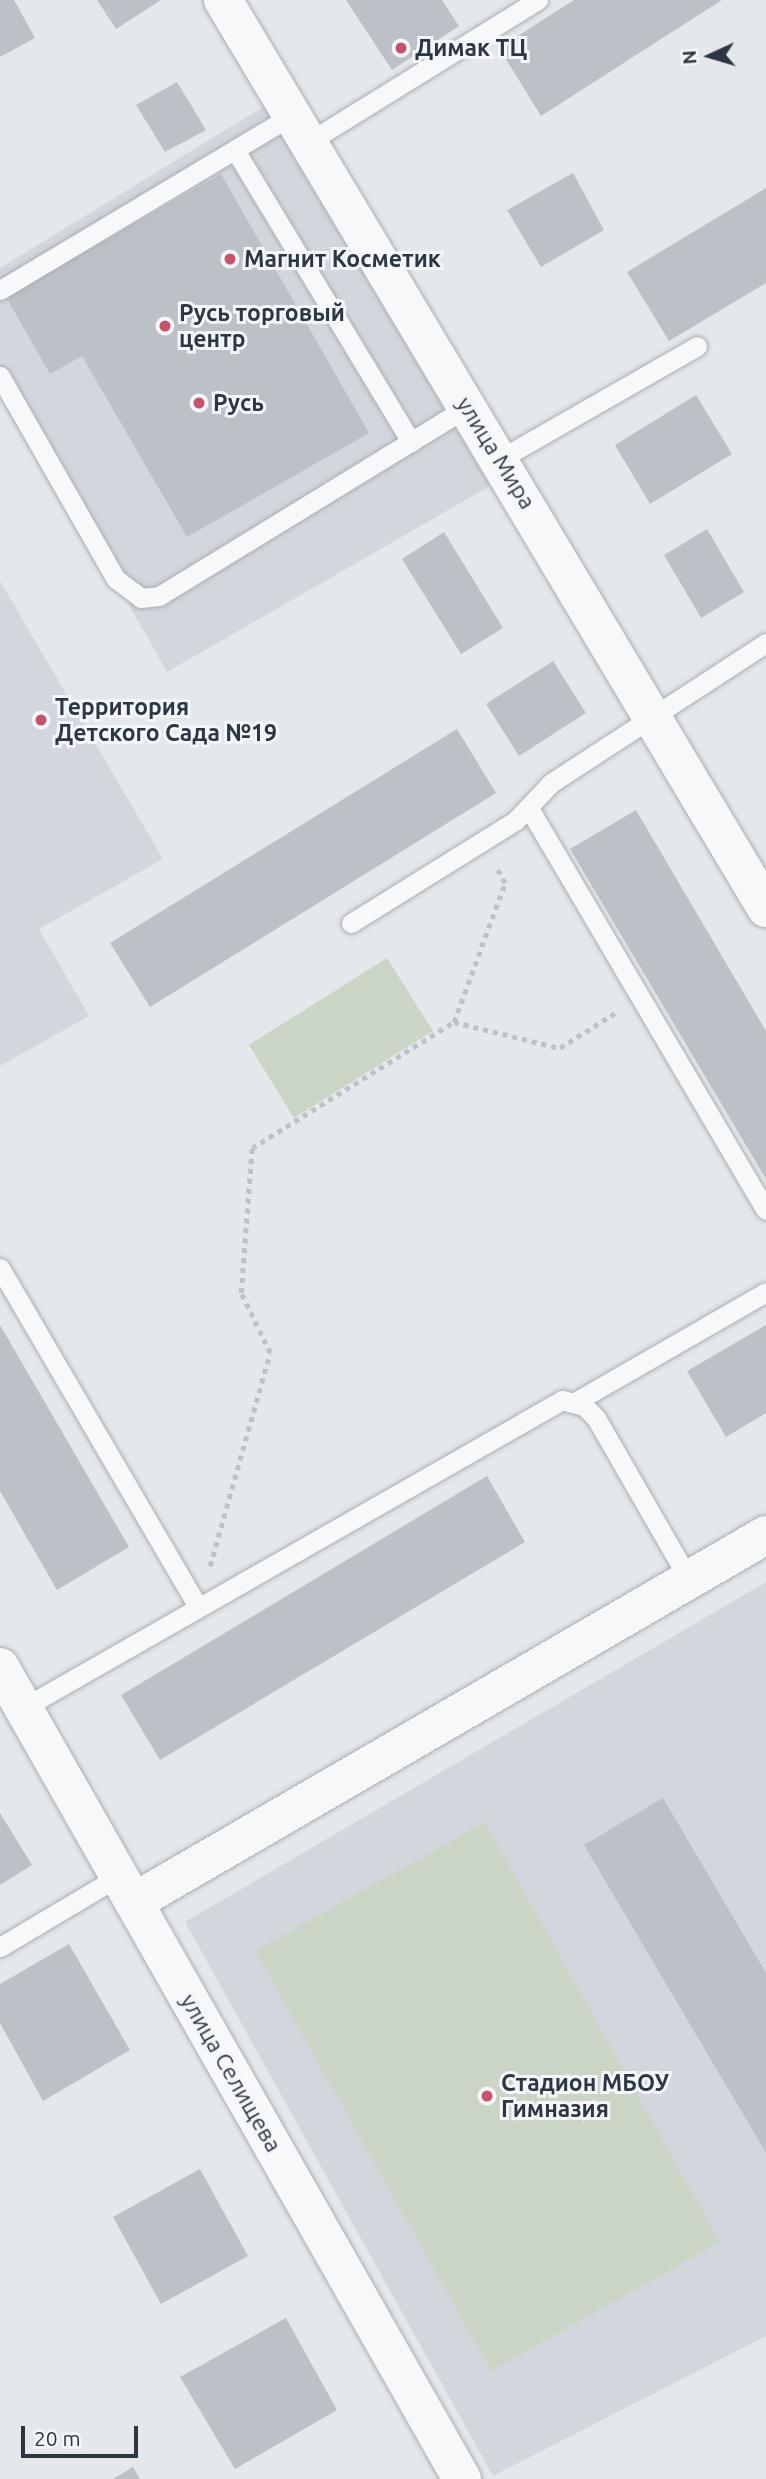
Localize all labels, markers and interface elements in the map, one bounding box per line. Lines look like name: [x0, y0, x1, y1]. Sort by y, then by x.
north arrow: [675, 21, 745, 91]
place label: Димак ТЦ: [415, 34, 527, 62]
marker: Димак ТЦ: [393, 40, 409, 56]
text: N: [678, 50, 701, 65]
place label: Магнит Косметик: [244, 245, 441, 273]
marker: Магнит Косметик: [222, 251, 238, 267]
place label: Русь торговый центр: [179, 299, 345, 353]
marker: Русь торговый центр: [157, 318, 173, 334]
place label: Русь: [213, 389, 264, 417]
street label: улица Мира: [451, 392, 541, 514]
marker: Русь: [191, 395, 207, 411]
place label: Территория Детского Сада №19: [55, 693, 277, 747]
marker: Территория Детского Сада №19: [33, 712, 49, 728]
street label: улица Селищева: [175, 1989, 287, 2157]
place label: Стадион МБОУ Гимназия: [501, 2069, 669, 2123]
marker: Стадион МБОУ Гимназия: [479, 2088, 495, 2104]
scale bar: [24, 2412, 142, 2456]
text: 20 m: [34, 2426, 81, 2450]

